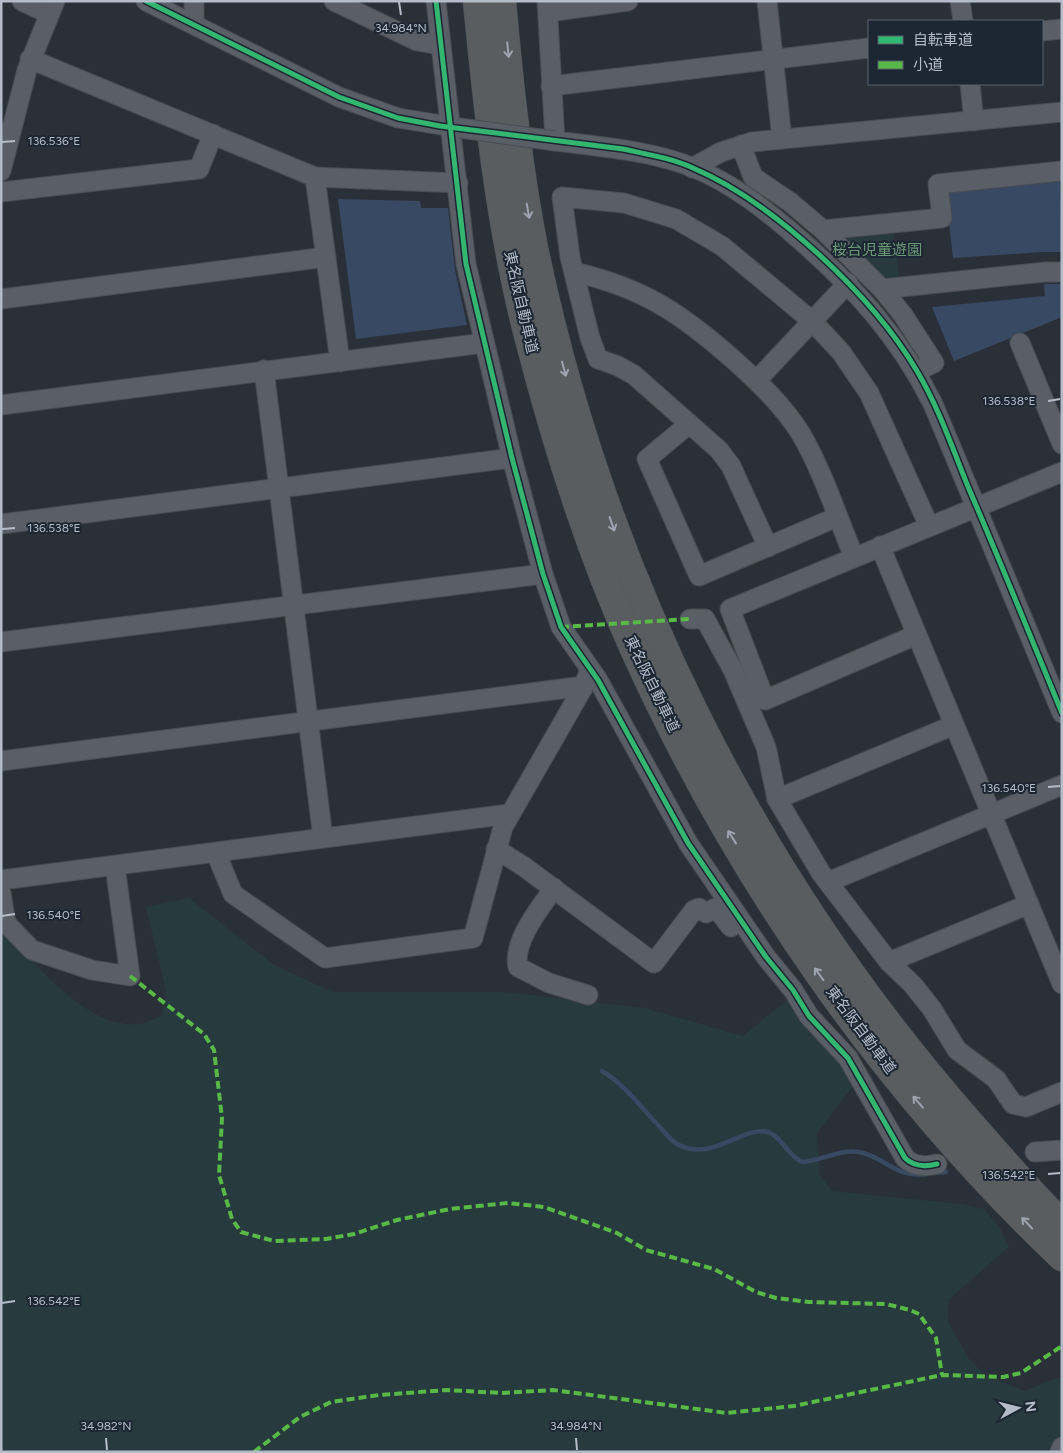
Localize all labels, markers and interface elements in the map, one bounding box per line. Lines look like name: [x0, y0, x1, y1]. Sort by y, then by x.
legend: [868, 20, 1043, 85]
text: 34.984°N: [375, 21, 427, 35]
text: 自転車道: [913, 31, 973, 49]
one-way arrow: [503, 41, 513, 57]
text: 小道: [913, 56, 943, 74]
text: 136.536°E: [28, 134, 80, 148]
one-way arrow: [523, 203, 533, 219]
park label: 桜台児童遊園: [832, 241, 922, 259]
street label: 東名阪自動車道: [500, 249, 542, 355]
one-way arrow: [560, 361, 570, 377]
text: 136.538°E: [982, 394, 1036, 408]
one-way arrow: [608, 516, 617, 532]
text: 136.538°E: [27, 521, 81, 535]
street label: 東名阪自動車道: [621, 633, 683, 735]
text: 136.540°E: [982, 781, 1036, 795]
one-way arrow: [726, 830, 736, 844]
text: 136.540°E: [27, 908, 81, 922]
one-way arrow: [814, 967, 824, 981]
street label: 東名阪自動車道: [822, 983, 900, 1077]
one-way arrow: [913, 1096, 924, 1109]
text: 136.542°E: [982, 1168, 1036, 1182]
one-way arrow: [1021, 1217, 1033, 1229]
text: 136.542°E: [27, 1294, 81, 1308]
north arrow: [993, 1383, 1043, 1433]
text: N: [1021, 1400, 1040, 1413]
text: 34.982°N: [80, 1419, 132, 1433]
text: 34.984°N: [550, 1419, 602, 1433]

